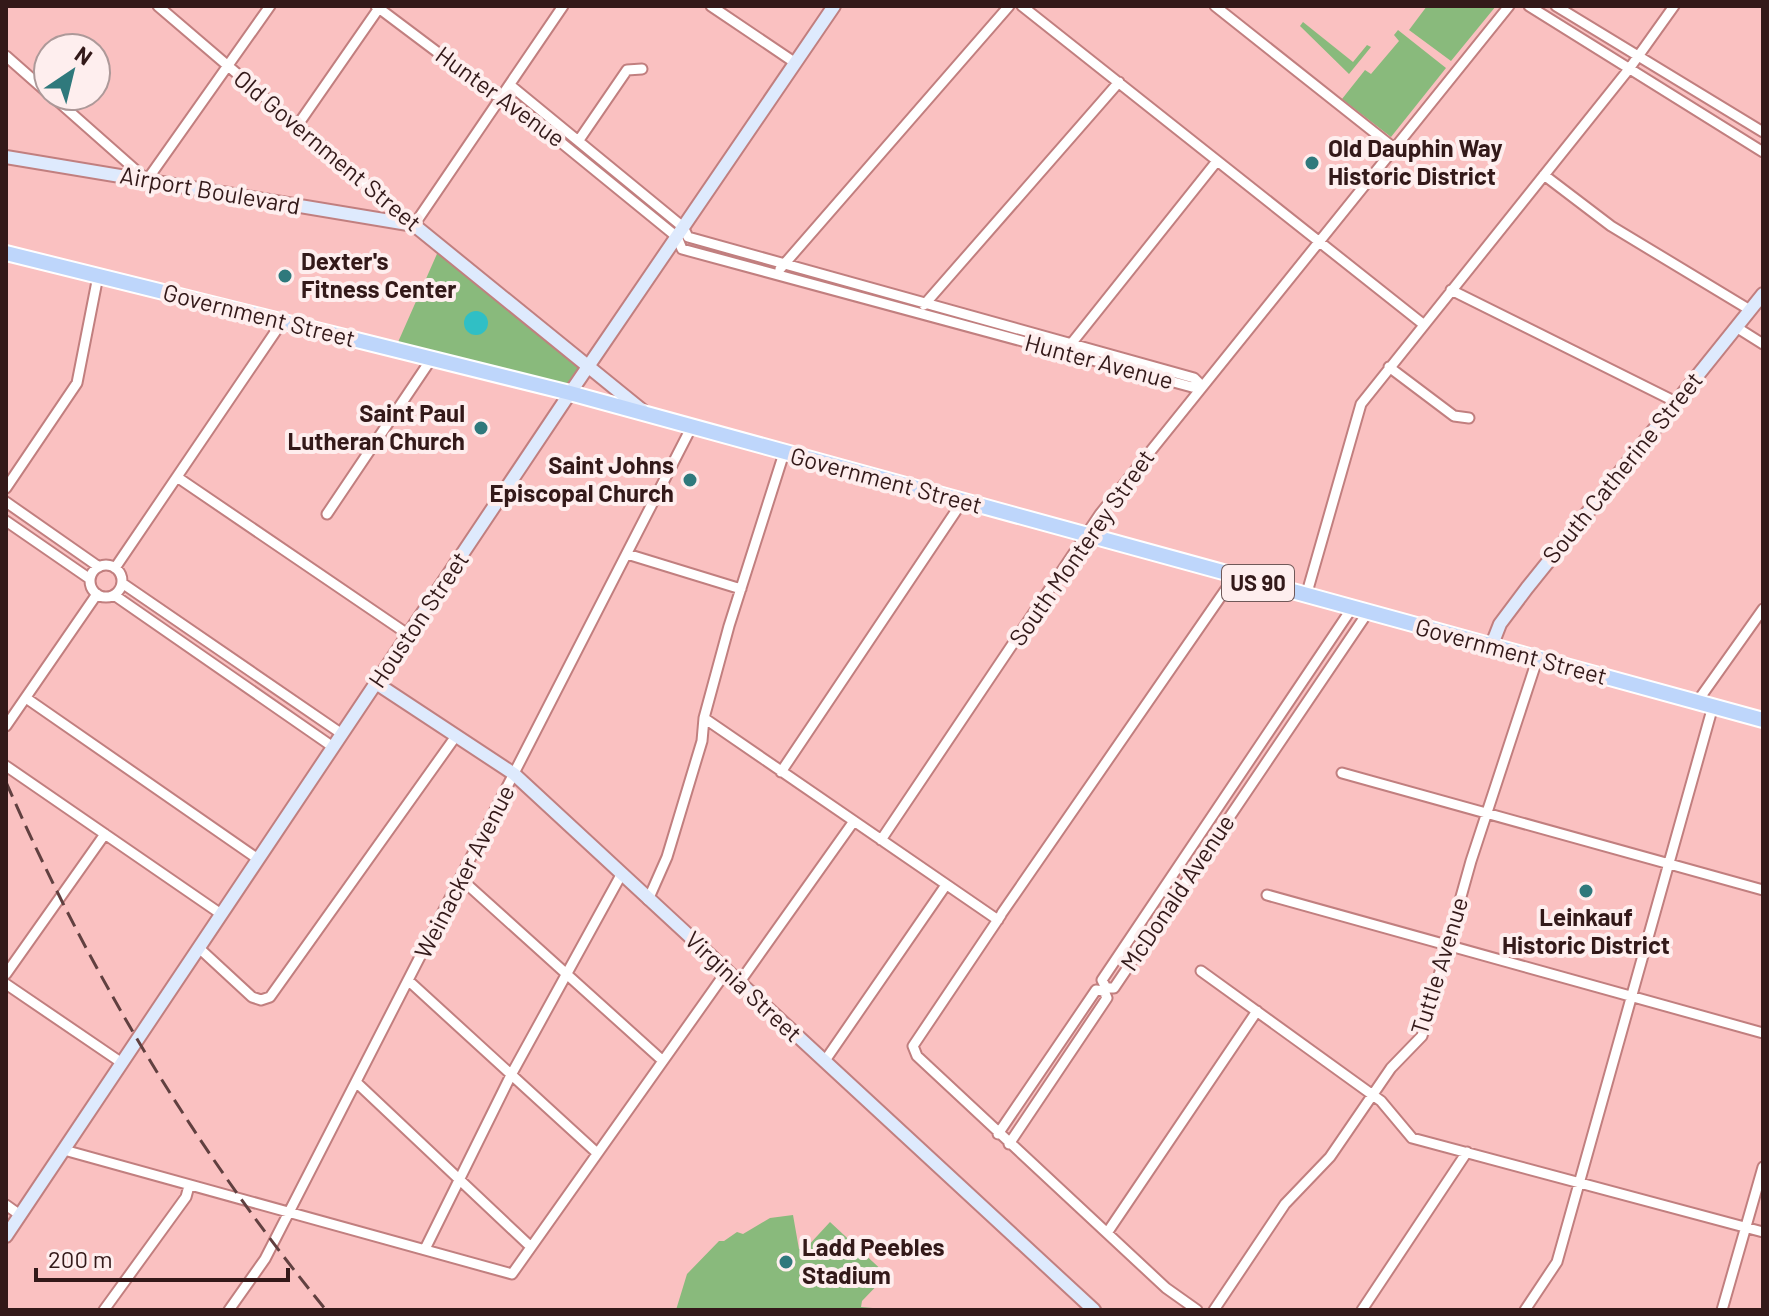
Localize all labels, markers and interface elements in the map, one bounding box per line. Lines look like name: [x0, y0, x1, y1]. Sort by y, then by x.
north arrow: [32, 32, 112, 112]
street label: Hunter Avenue: [431, 39, 571, 152]
text: N: [71, 40, 97, 70]
street label: Old Government Street: [228, 63, 428, 237]
place label: Old Dauphin Way Historic District: [1328, 133, 1502, 190]
marker: Old Dauphin Way Historic District: [1303, 154, 1321, 172]
street label: Airport Boulevard: [118, 159, 303, 220]
place label: Dexter's Fitness Center: [301, 246, 456, 303]
marker: Dexter's Fitness Center: [276, 267, 294, 285]
street label: Government Street: [160, 277, 359, 352]
street label: Hunter Avenue: [1022, 327, 1177, 394]
street label: South Catherine Street: [1536, 365, 1708, 569]
place label: Saint Paul Lutheran Church: [288, 398, 465, 455]
marker: Saint Paul Lutheran Church: [472, 419, 490, 437]
street label: Government Street: [787, 440, 985, 519]
street label: South Monterey Street: [1002, 443, 1160, 651]
place label: Saint Johns Episcopal Church: [489, 450, 674, 507]
marker: Saint Johns Episcopal Church: [681, 471, 699, 489]
street label: Houston Street: [362, 546, 474, 693]
road number: US 90: [1222, 565, 1294, 601]
street label: Government Street: [1412, 611, 1610, 690]
street label: Weinacker Avenue: [407, 780, 520, 963]
street label: McDonald Avenue: [1114, 808, 1240, 976]
marker: Leinkauf Historic District: [1577, 882, 1595, 900]
street label: Tuttle Avenue: [1404, 893, 1473, 1038]
place label: Leinkauf Historic District: [1502, 902, 1670, 959]
street label: Virginia Street: [680, 924, 809, 1047]
scale bar: [36, 1232, 288, 1282]
place label: Ladd Peebles Stadium: [802, 1232, 945, 1289]
text: 200 m: [48, 1244, 113, 1273]
marker: Ladd Peebles Stadium: [777, 1253, 795, 1271]

